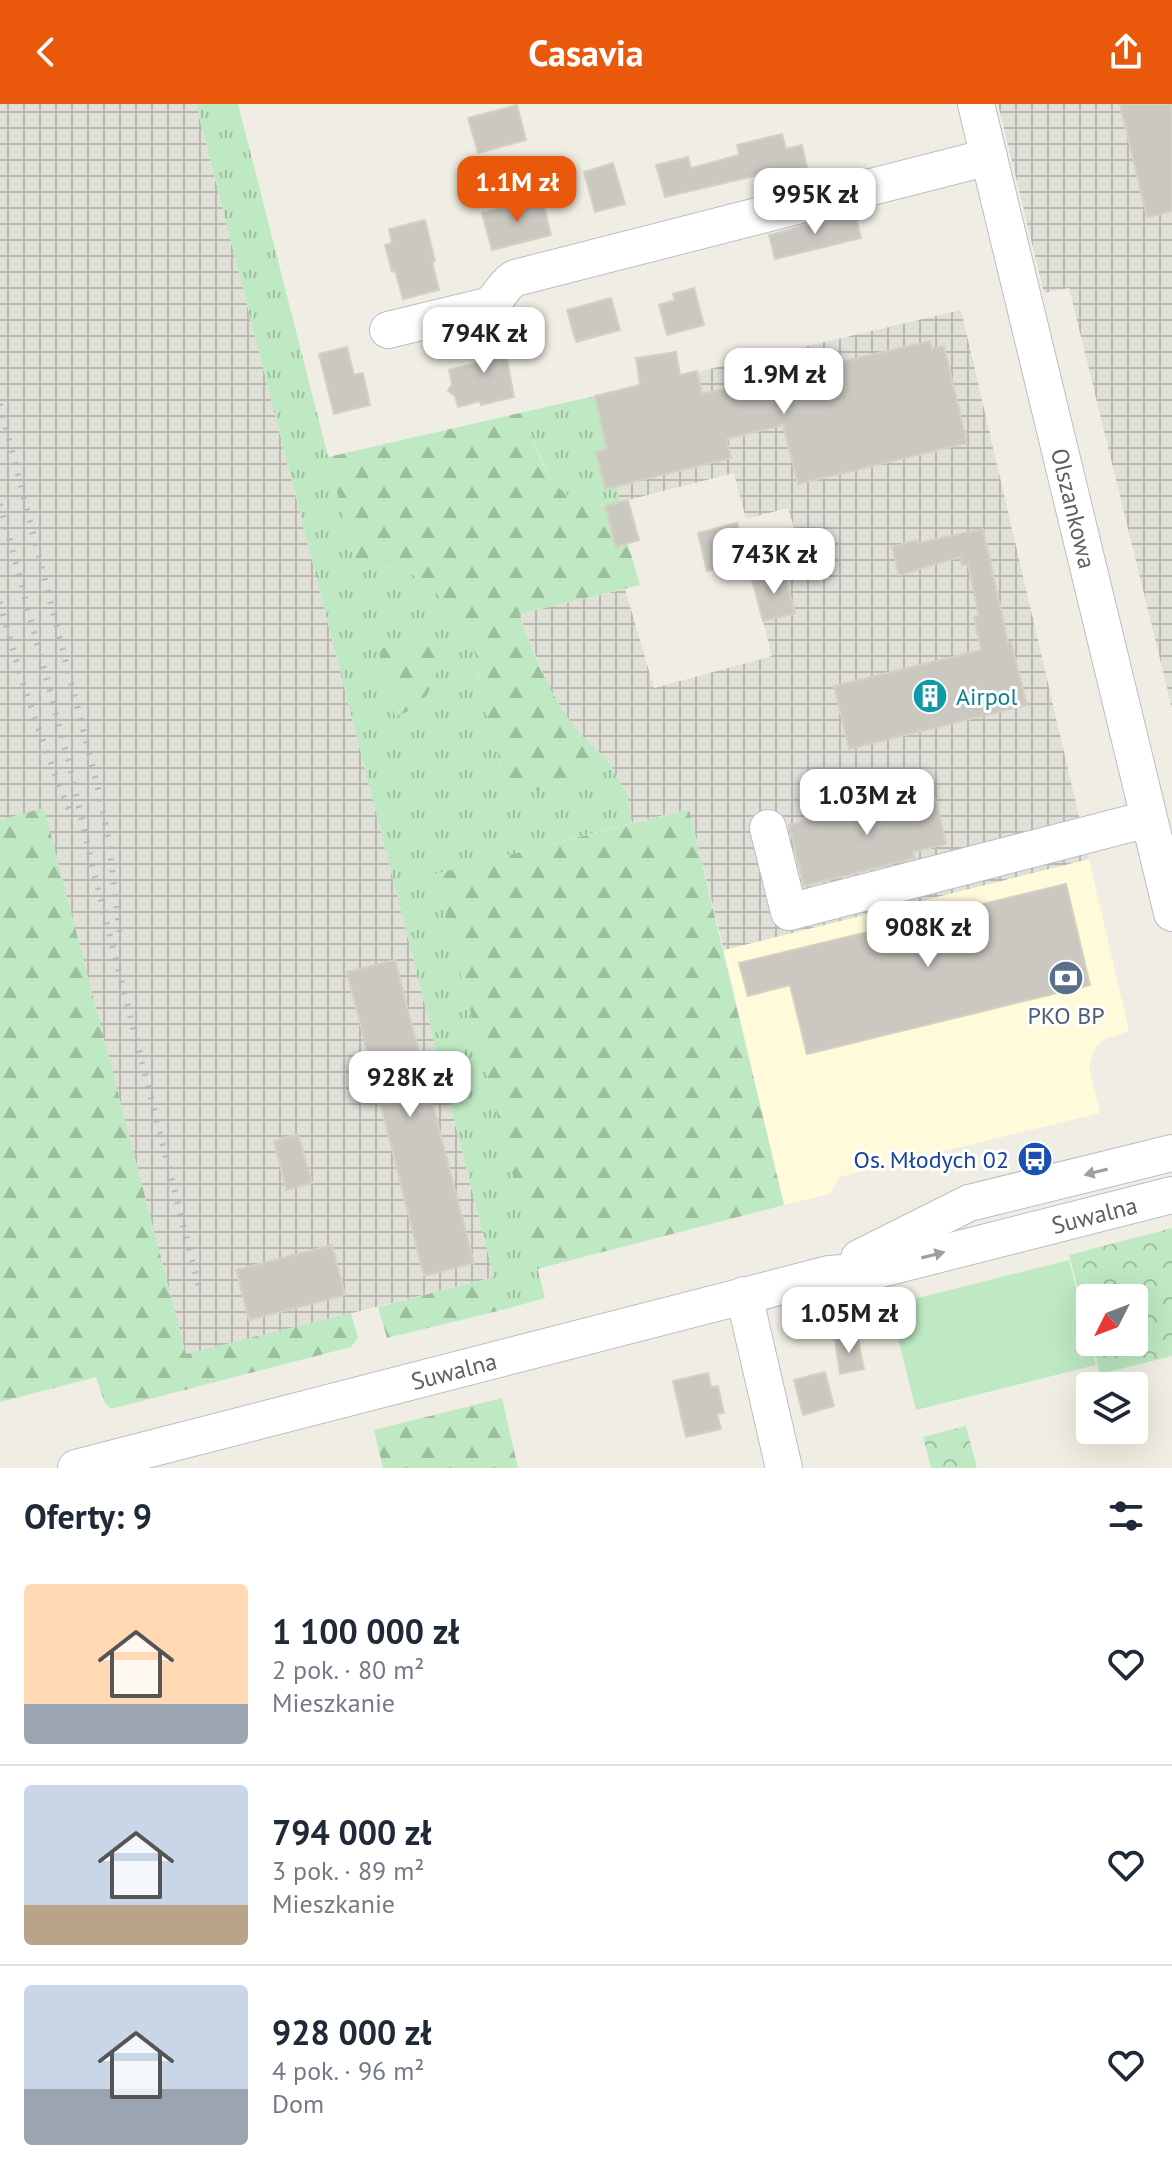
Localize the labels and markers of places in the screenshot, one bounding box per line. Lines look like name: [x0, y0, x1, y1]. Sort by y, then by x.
pin: 1.1M zł: [443, 156, 591, 224]
pin: 995K zł: [741, 168, 889, 236]
pin: 794K zł: [410, 307, 558, 375]
pin: 1.9M zł: [710, 348, 858, 416]
pin: 743K zł: [700, 528, 848, 596]
building icon: Airpol: [911, 677, 949, 715]
place label: Airpol: [956, 681, 1018, 712]
pin: 1.03M zł: [784, 769, 950, 837]
pin: 908K zł: [854, 901, 1002, 969]
bank icon: PKO BP: [1047, 959, 1085, 997]
place label: PKO BP: [1027, 1000, 1105, 1031]
pin: 928K zł: [336, 1051, 484, 1119]
bus stop icon: Os. Młodych 02: [1016, 1140, 1054, 1178]
place label: Os. Młodych 02: [854, 1144, 1009, 1175]
pin: 1.05M zł: [766, 1287, 932, 1355]

